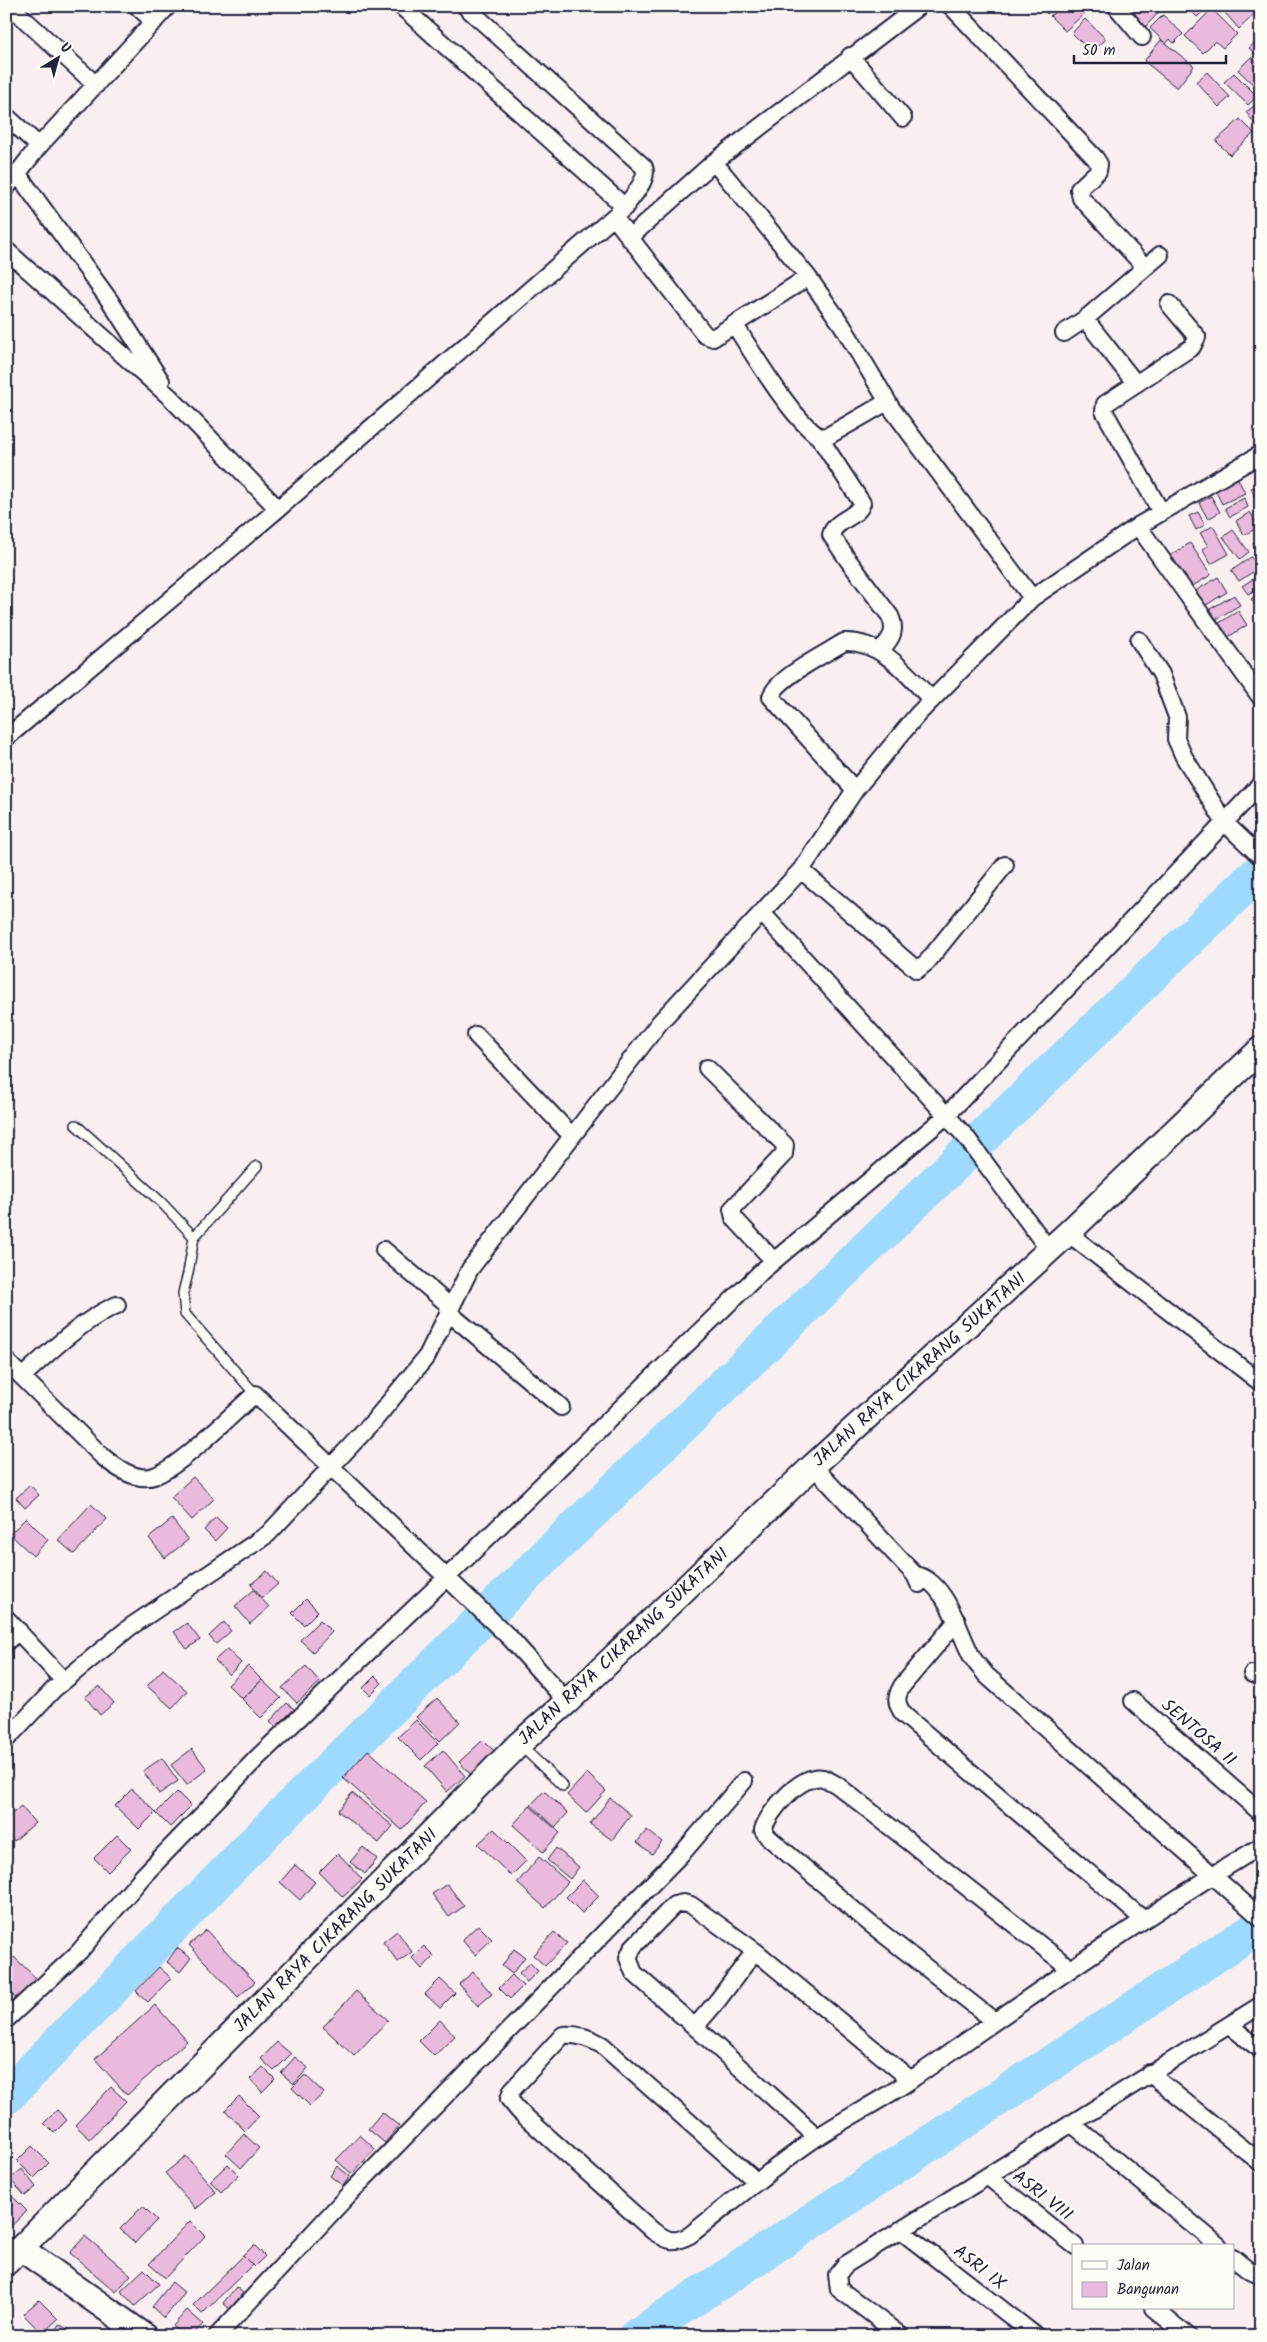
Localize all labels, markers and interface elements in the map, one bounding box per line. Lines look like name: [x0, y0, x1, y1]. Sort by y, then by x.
north arrow: [32, 32, 82, 82]
scale bar: [1074, 32, 1227, 64]
text: U: [55, 37, 76, 60]
text: 50 m: [1082, 39, 1116, 63]
street label: JALAN RAYA CIKARANG SUKATANI: [806, 1266, 1034, 1474]
street label: JALAN RAYA CIKARANG SUKATANI: [512, 1541, 736, 1753]
street label: SENTOSA II: [1154, 1692, 1242, 1774]
street label: JALAN RAYA CIKARANG SUKATANI: [227, 1822, 445, 2040]
street label: ASRI VIII: [1006, 2163, 1079, 2229]
street label: ASRI IX: [946, 2238, 1012, 2299]
legend: [1072, 2244, 1234, 2310]
text: Jalan: [1117, 2254, 1150, 2278]
text: Bangunan: [1117, 2278, 1179, 2302]

